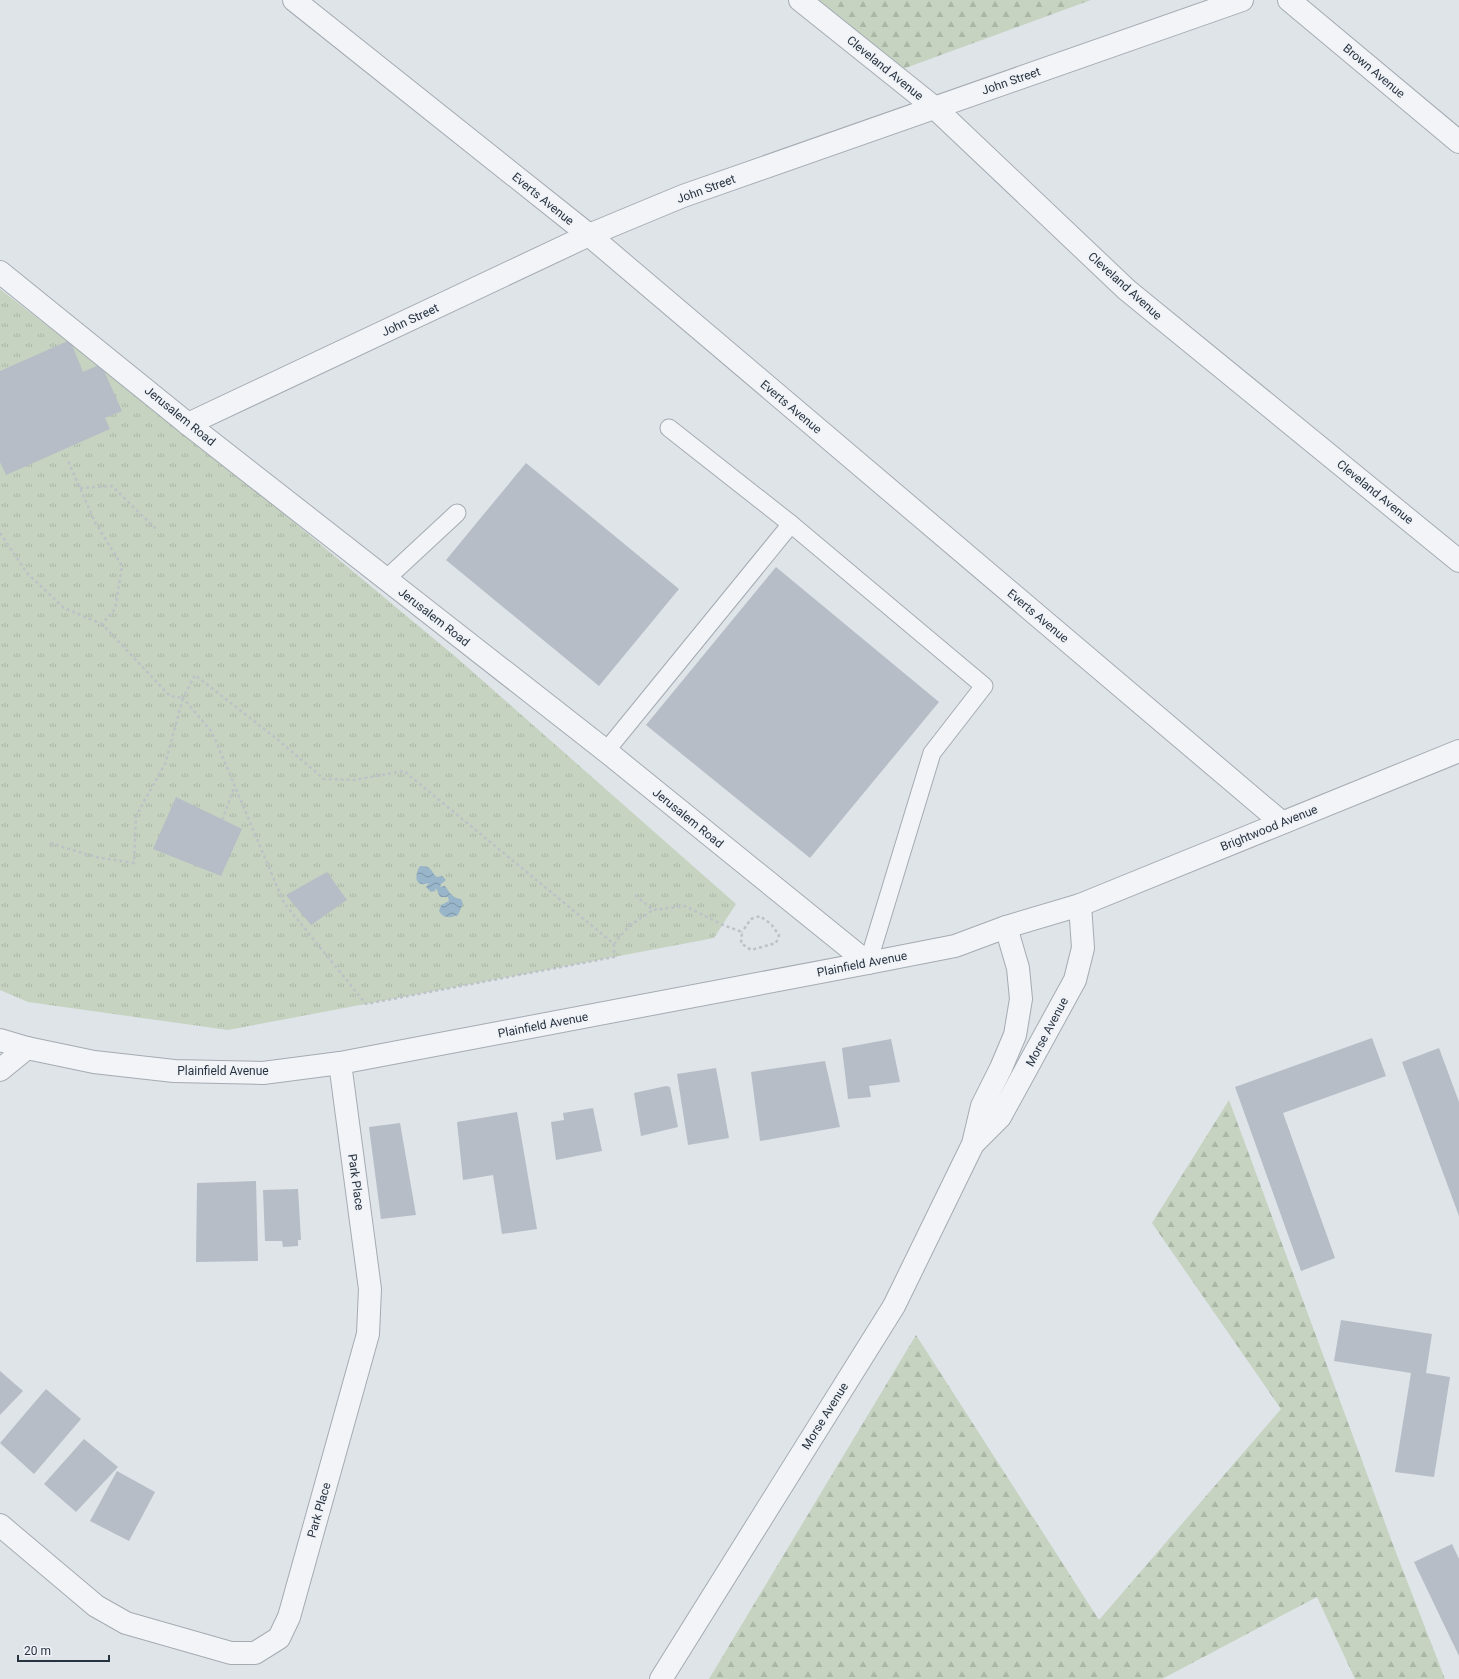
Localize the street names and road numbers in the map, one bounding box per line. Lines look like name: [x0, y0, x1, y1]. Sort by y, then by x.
street label: Cleveland Avenue: [844, 33, 926, 103]
street label: Brown Avenue: [1340, 41, 1408, 101]
street label: John Street: [980, 64, 1042, 98]
street label: Everts Avenue: [509, 170, 577, 228]
street label: John Street: [675, 172, 737, 206]
street label: Cleveland Avenue: [1085, 249, 1165, 323]
street label: John Street: [379, 301, 441, 339]
street label: Everts Avenue: [758, 377, 824, 437]
street label: Jerusalem Road: [142, 383, 218, 449]
street label: Cleveland Avenue: [1334, 457, 1416, 527]
street label: Jerusalem Road: [396, 585, 472, 649]
street label: Everts Avenue: [1005, 586, 1071, 646]
street label: Jerusalem Road: [650, 785, 726, 851]
street label: Brightwood Avenue: [1218, 802, 1320, 854]
street label: Plainfield Avenue: [816, 948, 908, 980]
street label: Morse Avenue: [1023, 995, 1071, 1069]
street label: Plainfield Avenue: [497, 1009, 589, 1041]
street label: Plainfield Avenue: [177, 1064, 269, 1078]
street label: Park Place: [345, 1153, 367, 1211]
street label: Morse Avenue: [799, 1380, 851, 1452]
street label: Park Place: [304, 1481, 334, 1539]

